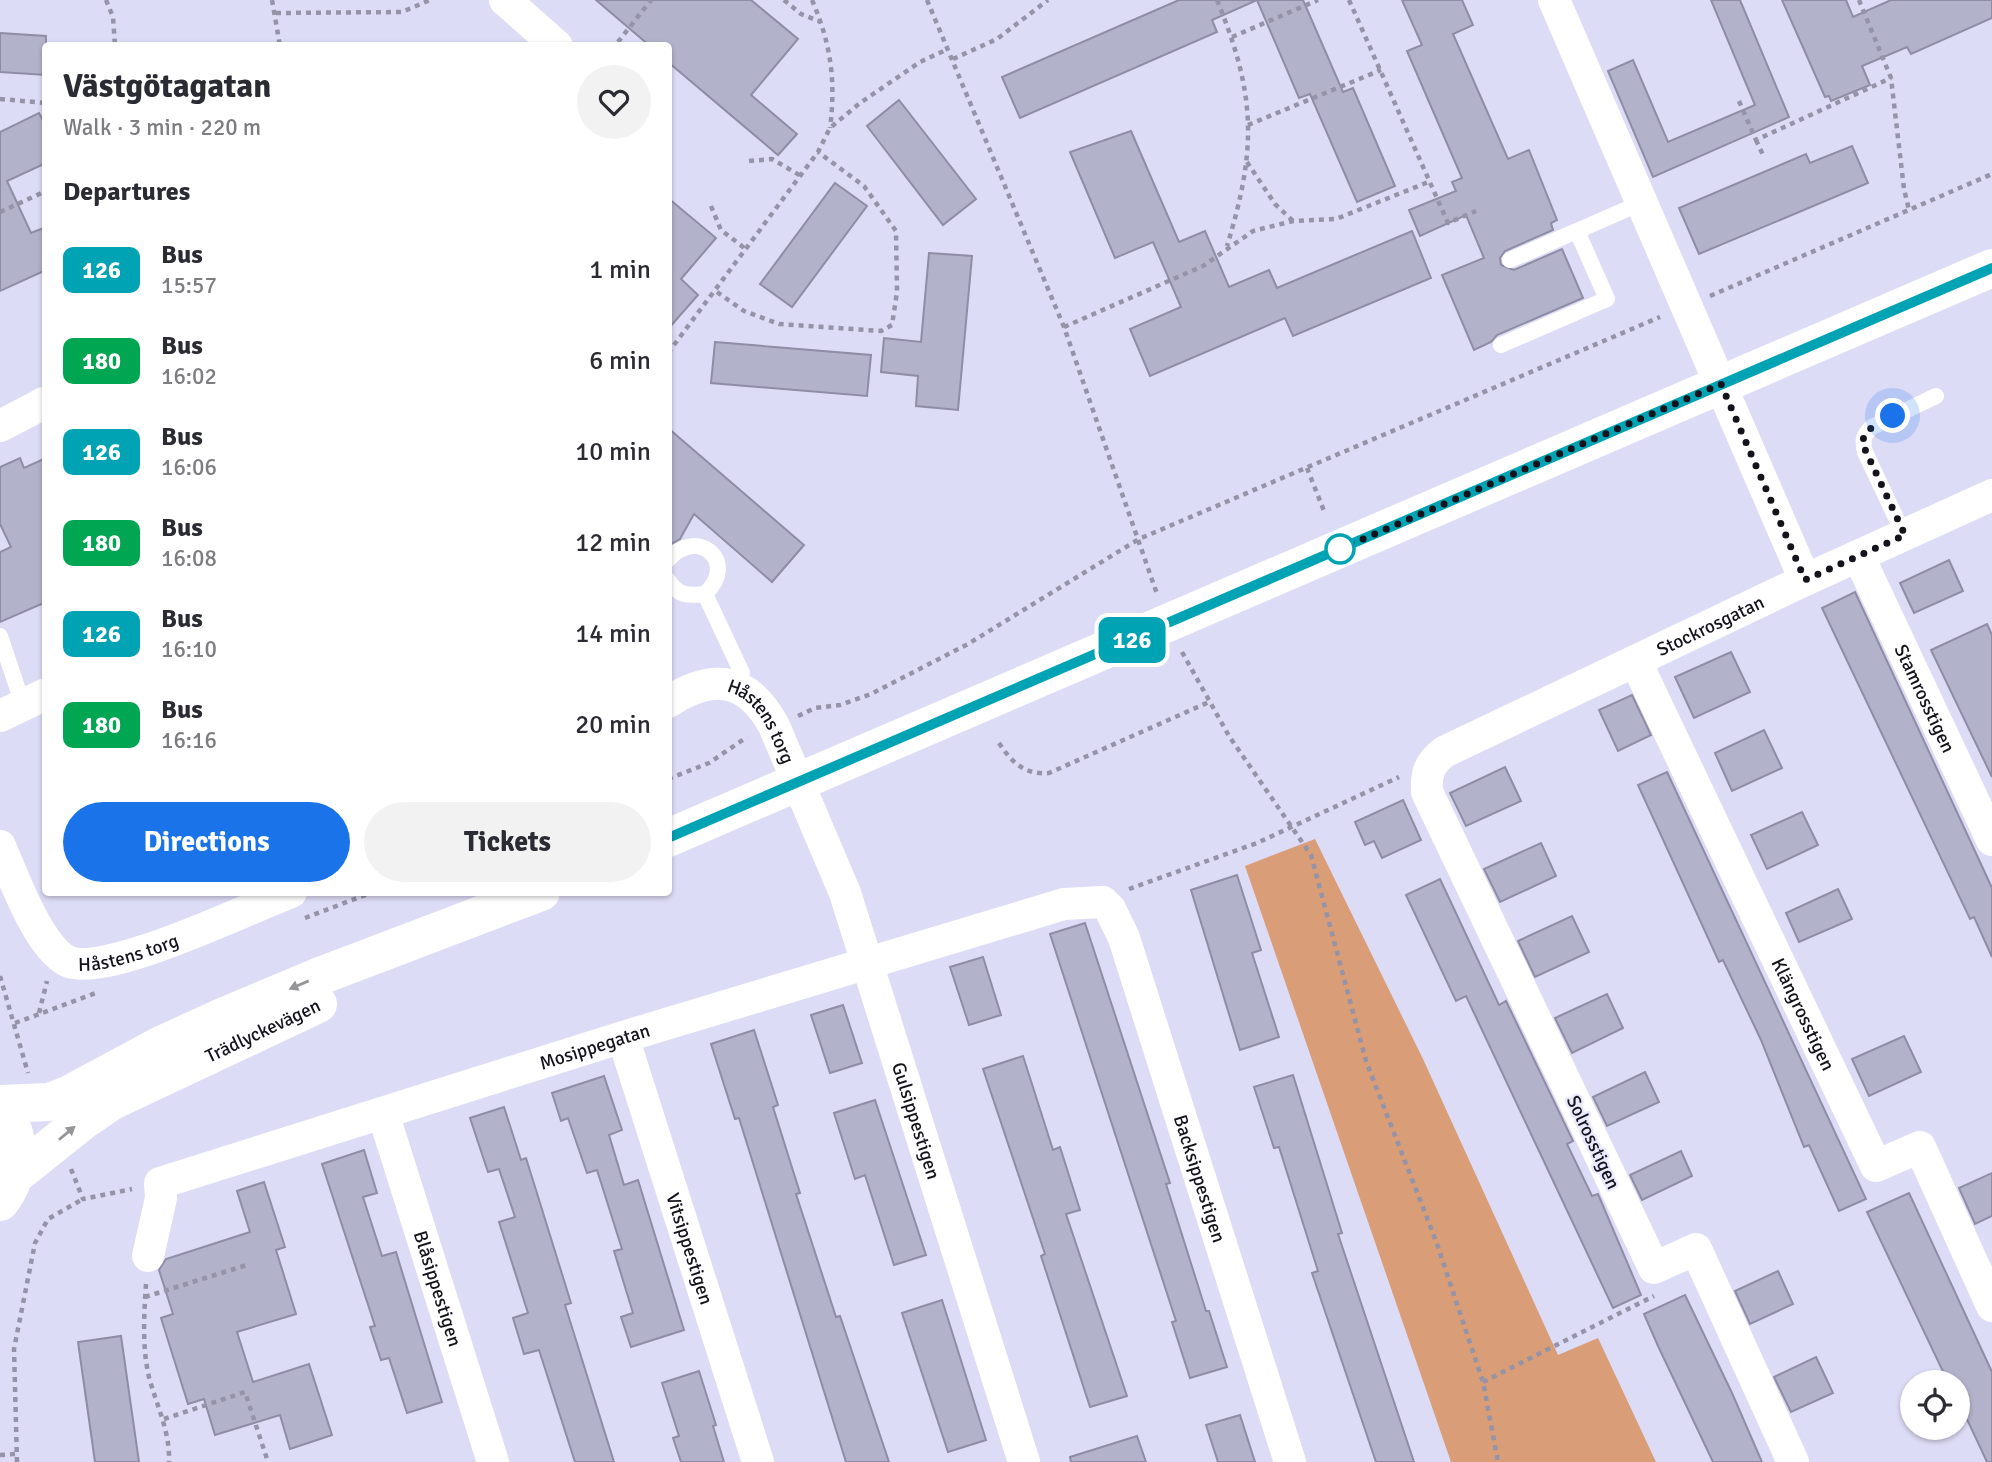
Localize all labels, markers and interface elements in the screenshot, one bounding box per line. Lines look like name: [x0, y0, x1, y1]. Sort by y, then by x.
button: heart: [577, 65, 651, 139]
text: Västgötagatan: [63, 66, 271, 107]
text: Walk · 3 min · 220 m: [63, 113, 261, 142]
text: Departures: [63, 176, 190, 208]
text: Bus: [161, 239, 203, 271]
text: 1 min: [589, 254, 651, 286]
text: 126: [82, 255, 121, 285]
text: 15:57: [161, 271, 217, 300]
text: Bus: [161, 330, 203, 362]
text: 6 min: [589, 345, 651, 377]
text: 180: [82, 346, 121, 376]
text: 16:02: [161, 362, 217, 391]
your location: [1875, 398, 1910, 433]
text: Bus: [161, 421, 203, 453]
text: 10 min: [575, 436, 651, 468]
text: 126: [82, 437, 121, 467]
text: 16:06: [161, 453, 217, 482]
text: Bus: [161, 512, 203, 544]
text: 12 min: [575, 527, 651, 559]
text: 180: [82, 528, 121, 558]
unlabelled marker: [1325, 534, 1355, 564]
text: 16:08: [161, 544, 217, 573]
street label: Stockrosgatan: [1653, 590, 1768, 662]
text: Bus: [161, 603, 203, 635]
line badge: 126: [1092, 617, 1172, 663]
text: 14 min: [575, 618, 651, 650]
text: 126: [82, 619, 121, 649]
text: 126: [1113, 625, 1151, 655]
text: 16:10: [161, 635, 217, 664]
street label: Stamrosstigen: [1889, 641, 1960, 757]
street label: Håstens torg: [724, 674, 800, 767]
text: Bus: [161, 694, 203, 726]
text: 20 min: [575, 709, 651, 741]
text: 180: [82, 710, 121, 740]
text: 16:16: [161, 726, 217, 755]
button: Directions: [63, 802, 350, 882]
button: Tickets: [364, 802, 651, 882]
street label: Håstens torg: [78, 929, 182, 977]
street label: Klängrosstigen: [1766, 954, 1840, 1075]
one-way arrow: [289, 979, 309, 991]
street label: Trädlyckevägen: [202, 994, 325, 1068]
street label: Mosippegatan: [536, 1019, 653, 1076]
street label: Gulsippestigen: [886, 1059, 945, 1183]
street label: Solrosstigen: [1561, 1092, 1625, 1193]
street label: Backsippestigen: [1168, 1112, 1231, 1246]
one-way arrow: [58, 1126, 76, 1141]
street label: Vitsippestigen: [660, 1190, 718, 1308]
street label: Blåsippestigen: [408, 1228, 467, 1350]
map controls: [1900, 1370, 1970, 1440]
button: locate: [1900, 1370, 1970, 1440]

